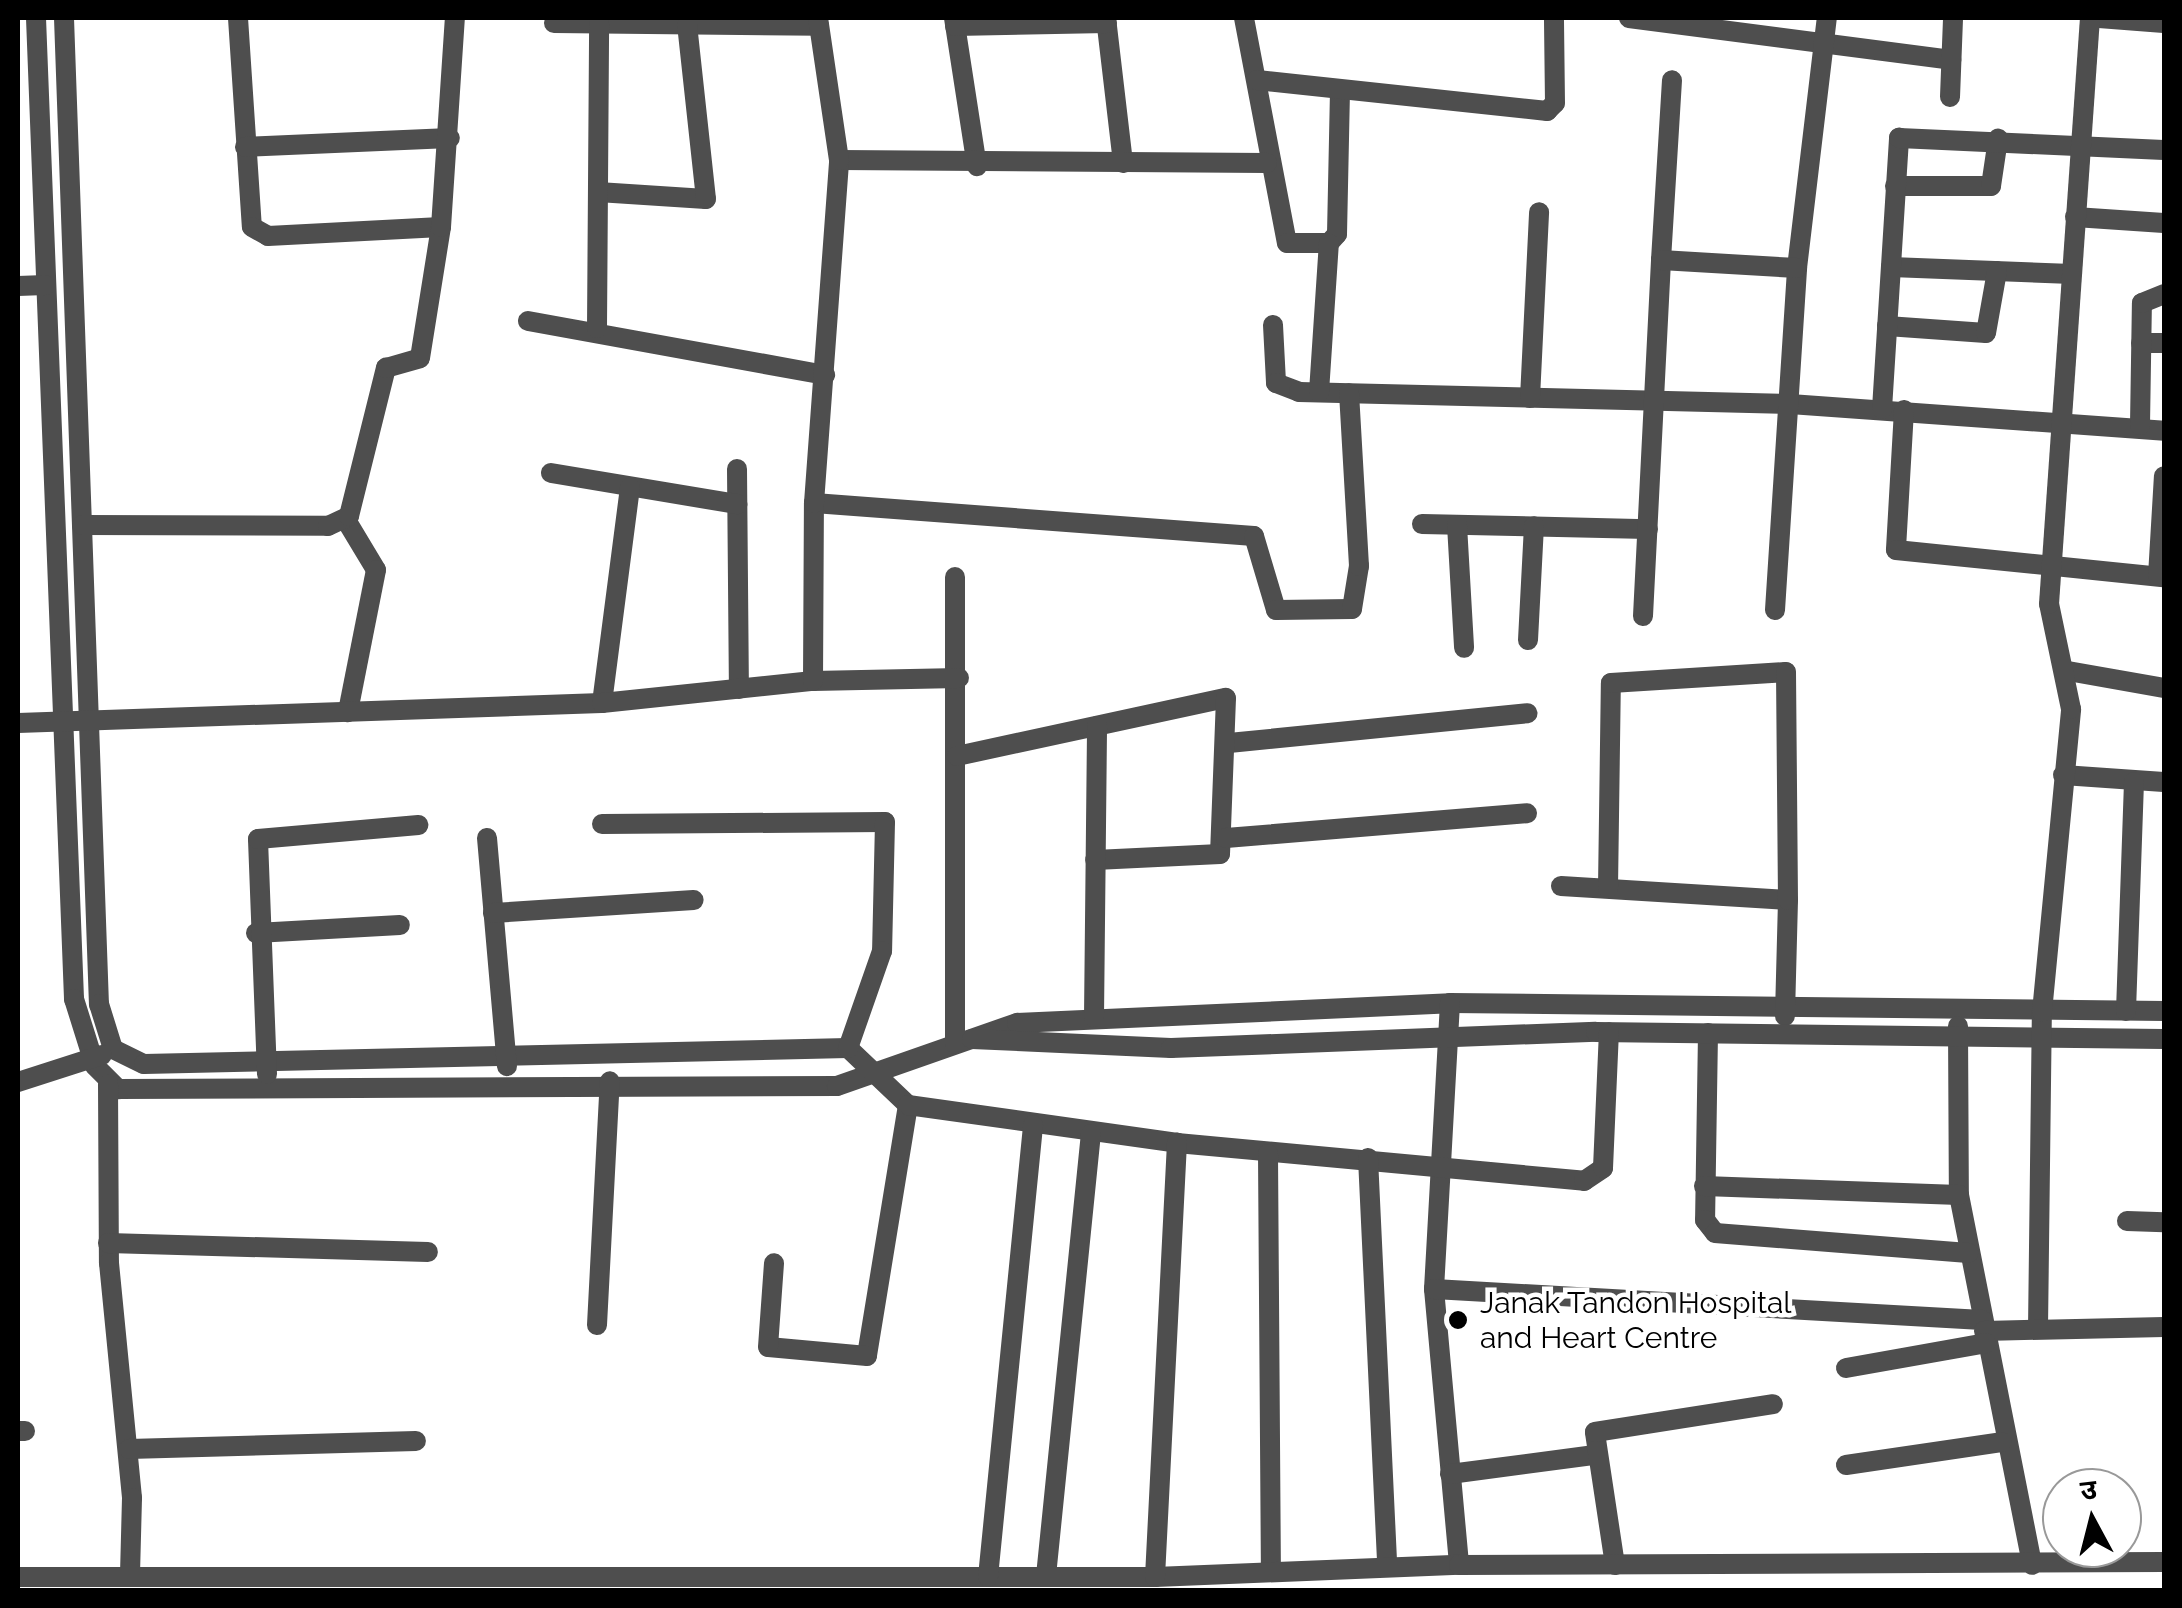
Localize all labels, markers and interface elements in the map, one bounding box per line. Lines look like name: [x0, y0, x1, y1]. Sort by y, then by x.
place label: Janak Tandon Hospital and Heart Centre: [1480, 1285, 1792, 1356]
marker: Janak Tandon Hospital and Heart Centre: [1445, 1307, 1471, 1333]
north arrow: [2042, 1468, 2142, 1568]
text: उ: [2078, 1472, 2099, 1507]

